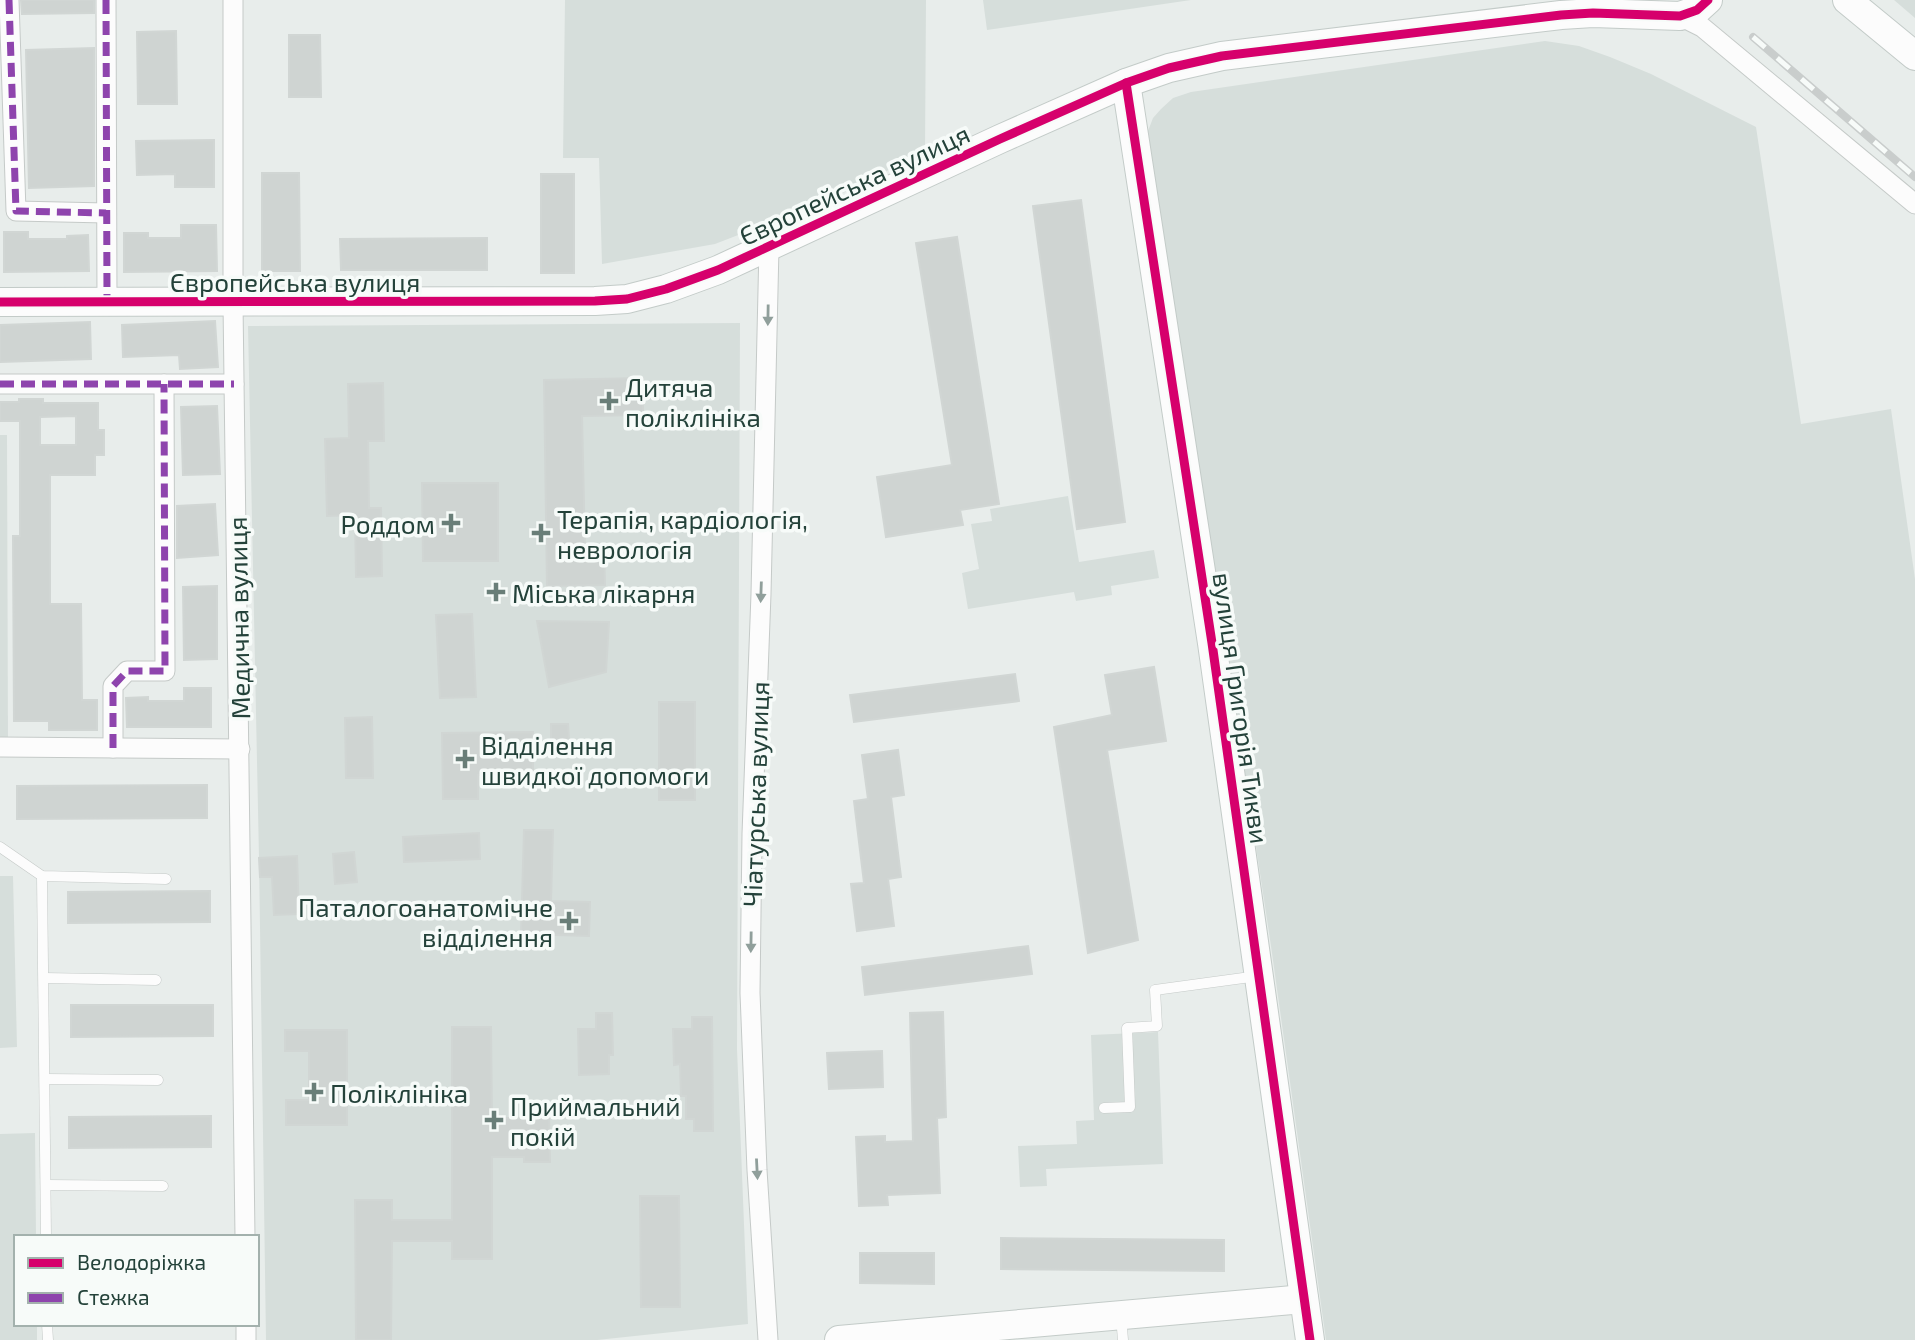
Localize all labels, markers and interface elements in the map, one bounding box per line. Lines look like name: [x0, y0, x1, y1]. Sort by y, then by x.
street label: Європейська вулиця: [734, 117, 975, 252]
street label: Європейська вулиця: [170, 266, 420, 298]
one-way arrow: [762, 305, 773, 327]
place label: Дитяча поліклініка: [625, 371, 761, 432]
marker: Дитяча поліклініка: [599, 391, 619, 411]
place label: Терапія, кардіологія, неврологія: [557, 503, 808, 564]
place label: Роддом: [341, 508, 435, 539]
marker: Роддом: [441, 513, 461, 533]
street label: Медична вулиця: [221, 516, 256, 720]
marker: Терапія, кардіологія, неврологія: [531, 523, 551, 543]
street label: вулиця Григорія Тикви: [1207, 570, 1276, 846]
place label: Мiська лiкарня: [512, 577, 695, 608]
one-way arrow: [755, 581, 767, 603]
marker: Мiська лiкарня: [486, 582, 506, 602]
street label: Чіатурська вулиця: [736, 681, 775, 907]
place label: Відділення швидкої допомоги: [481, 729, 709, 790]
marker: Відділення швидкої допомоги: [455, 749, 475, 769]
place label: Паталогоанатомічне відділення: [298, 891, 553, 952]
marker: Паталогоанатомічне відділення: [559, 911, 579, 931]
one-way arrow: [745, 931, 756, 953]
place label: Поліклініка: [330, 1077, 468, 1108]
marker: Поліклініка: [304, 1082, 324, 1102]
place label: Приймальний покій: [510, 1090, 681, 1151]
marker: Приймальний покій: [484, 1110, 504, 1130]
one-way arrow: [752, 1158, 763, 1180]
legend: [14, 1235, 259, 1326]
text: Велодоріжка: [77, 1249, 206, 1274]
text: Стежка: [77, 1284, 150, 1309]

